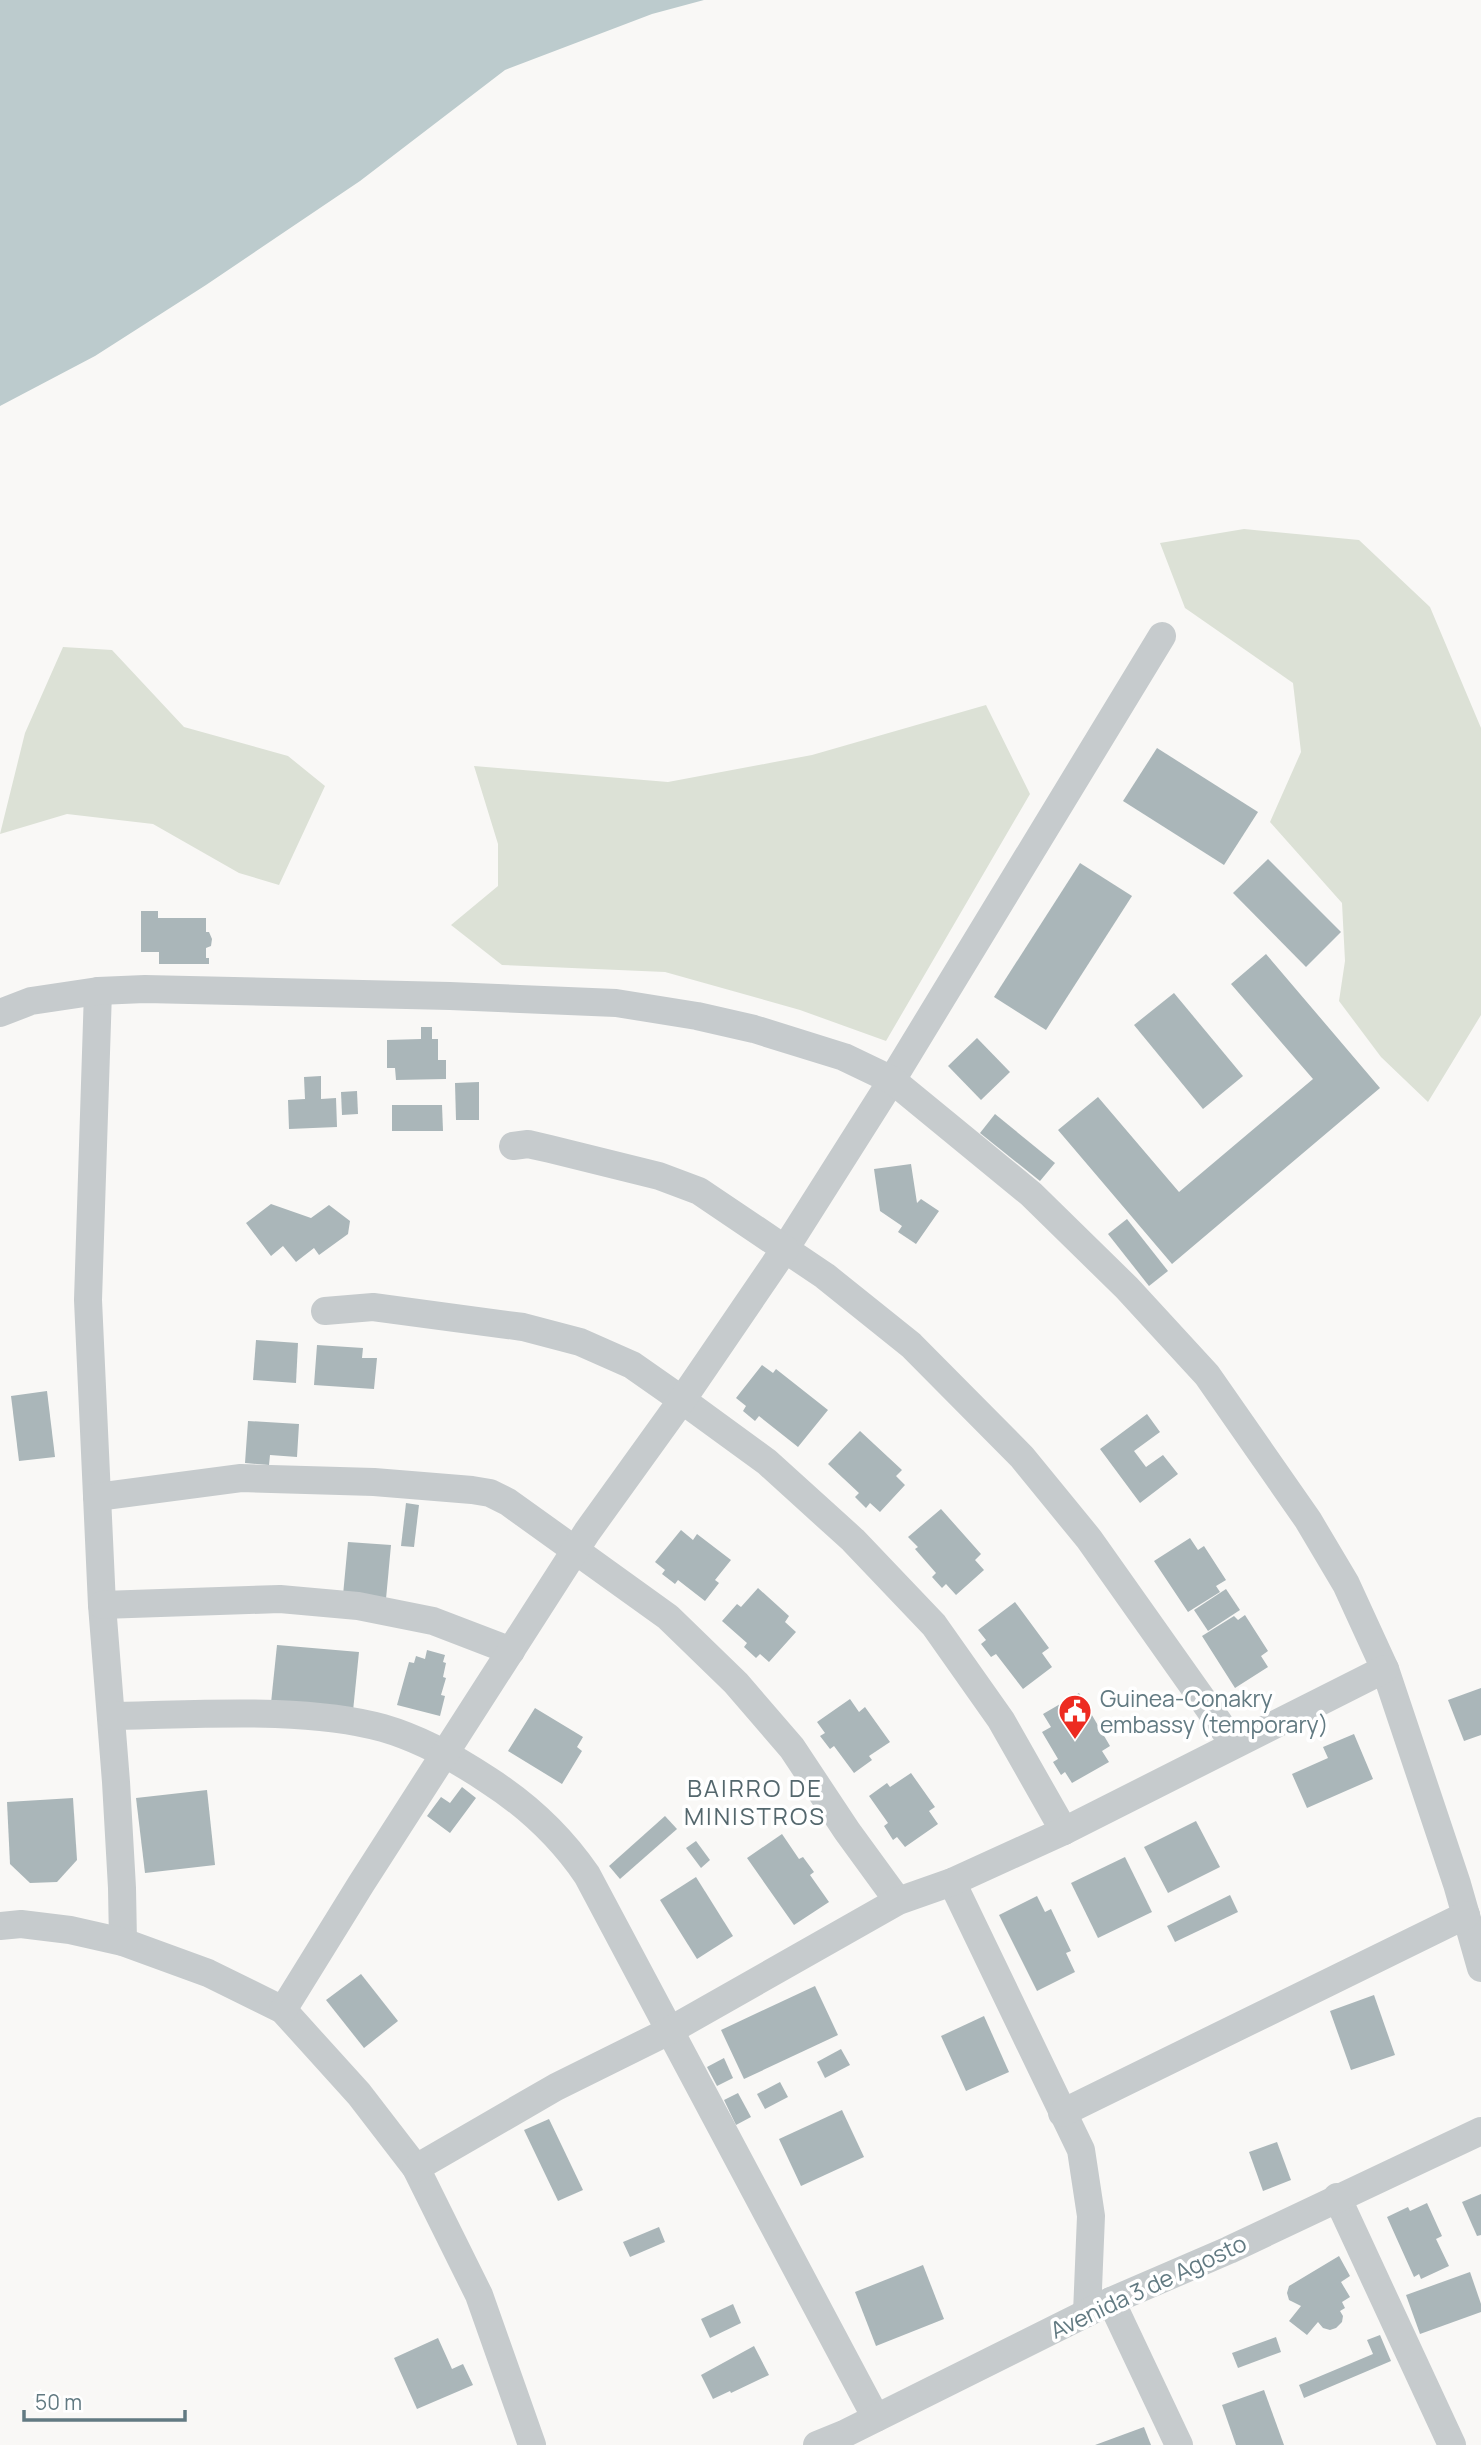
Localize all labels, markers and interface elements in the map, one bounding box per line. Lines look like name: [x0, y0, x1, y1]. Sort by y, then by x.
place label: Guinea-Conakry embassy (temporary): [1100, 1682, 1328, 1740]
public building icon: Guinea-Conakry embassy (temporary): [1056, 1692, 1094, 1741]
district label: BAIRRO DE MINISTROS: [684, 1771, 826, 1832]
street label: Avenida 3 de Agosto: [1045, 2226, 1251, 2346]
scale bar: [24, 2378, 186, 2422]
text: 50 m: [35, 2388, 82, 2416]

